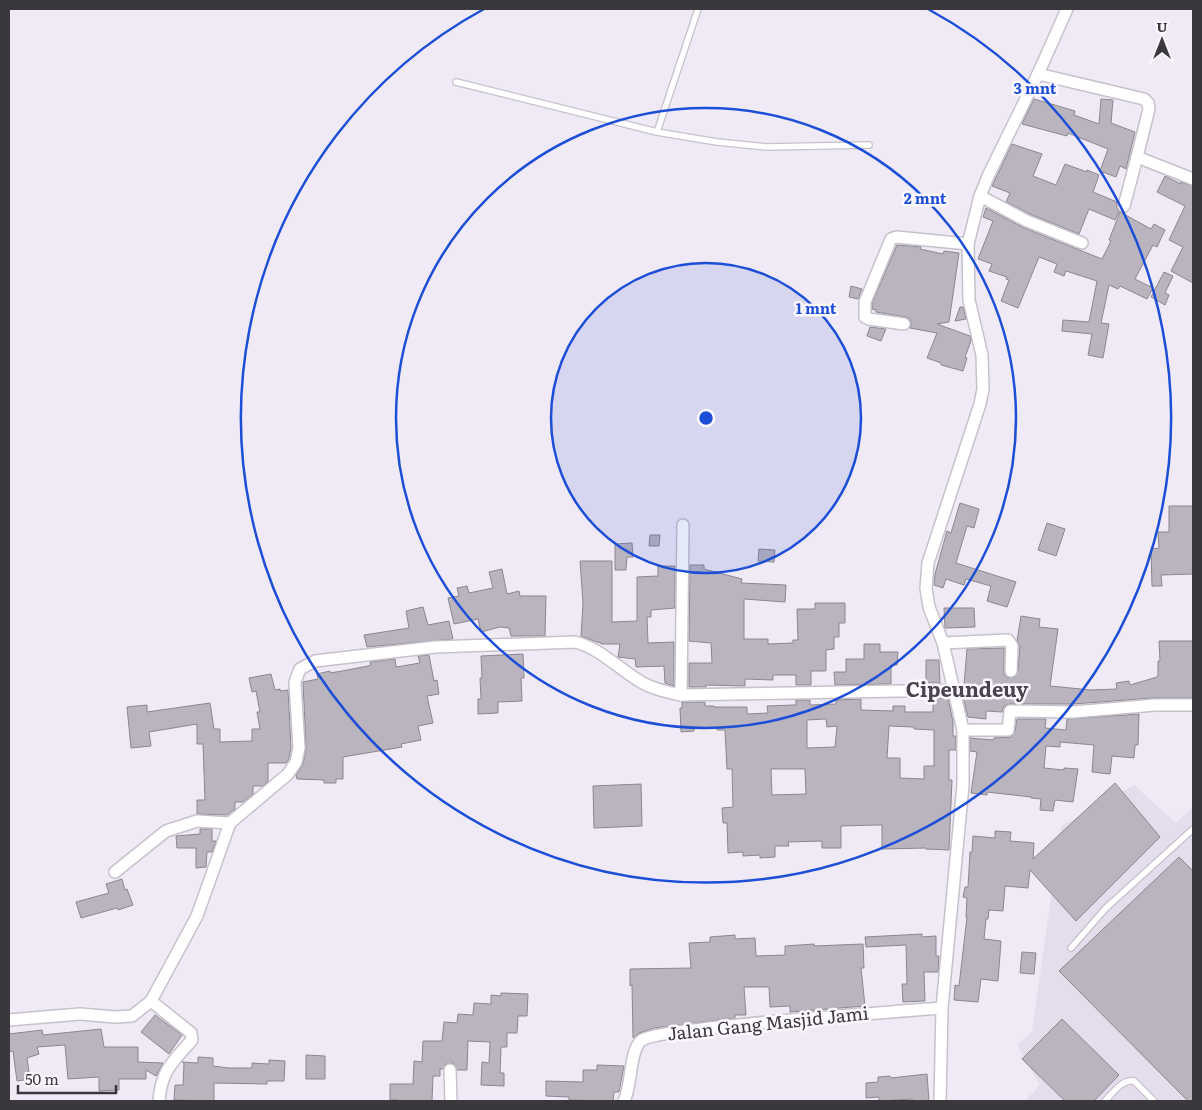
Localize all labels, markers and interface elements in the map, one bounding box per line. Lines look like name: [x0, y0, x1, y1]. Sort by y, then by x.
north arrow: [1137, 15, 1187, 65]
text: U: [1156, 16, 1168, 36]
text: 3 mnt: [1014, 76, 1057, 99]
text: 2 mnt: [904, 186, 947, 209]
text: 1 mnt: [796, 296, 837, 319]
centre of rings: [697, 409, 715, 427]
district label: Cipeundeuy: [906, 673, 1029, 703]
street label: Jalan Gang Masjid Jami: [666, 998, 870, 1047]
scale bar: [18, 1062, 115, 1094]
text: 50 m: [25, 1067, 59, 1090]

